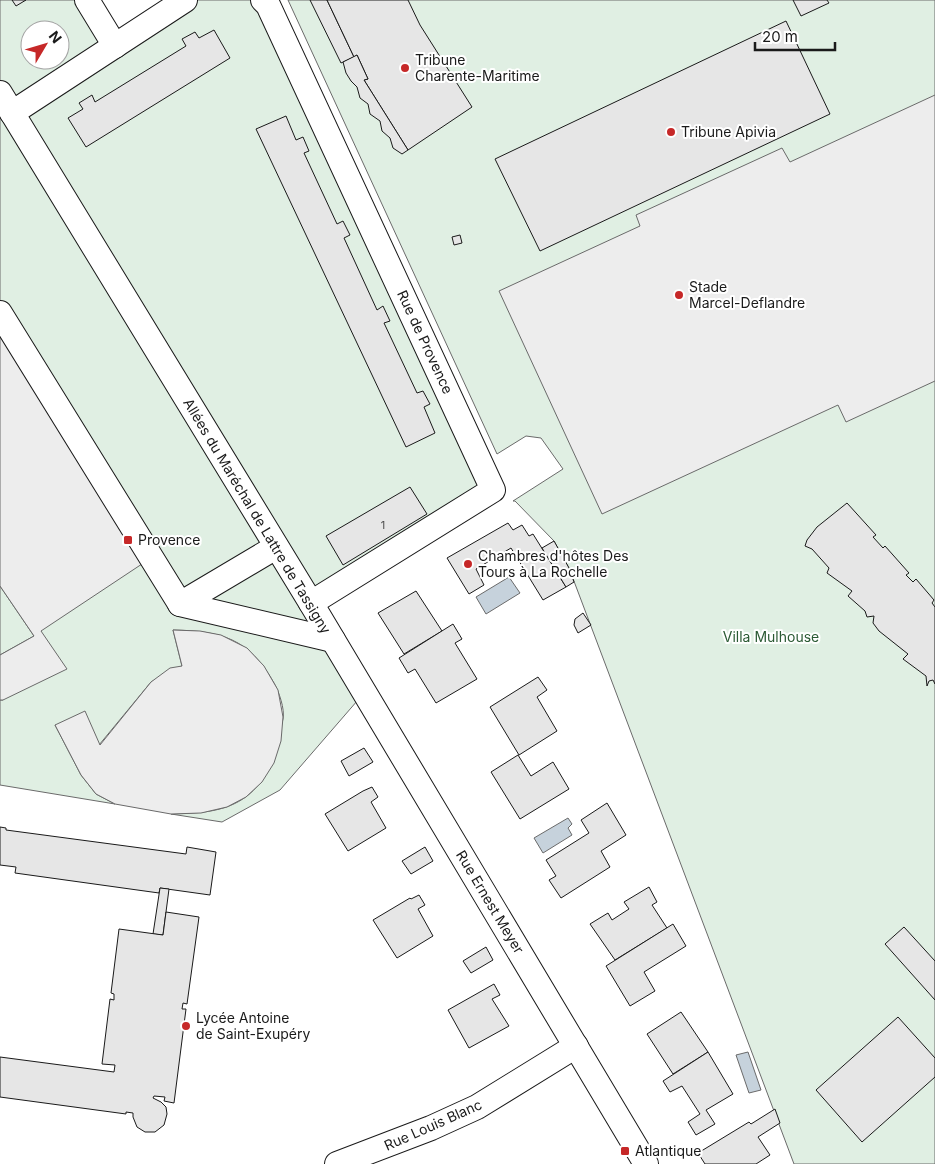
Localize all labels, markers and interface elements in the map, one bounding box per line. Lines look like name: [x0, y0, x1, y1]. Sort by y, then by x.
north arrow: [20, 20, 70, 70]
scale bar: [755, 20, 835, 52]
text: N: [46, 27, 66, 46]
text: 20 m: [762, 27, 798, 46]
place label: Tribune Charente-Maritime: [415, 51, 540, 84]
marker: Tribune Charente-Maritime: [399, 62, 411, 74]
place label: Tribune Apivia: [681, 123, 776, 140]
marker: Tribune Apivia: [665, 126, 677, 138]
place label: Stade Marcel-Deflandre: [689, 278, 805, 311]
street label: Rue de Provence: [394, 287, 457, 396]
marker: Stade Marcel-Deflandre: [673, 289, 685, 301]
street label: Allées du Maréchal de Lattre de Tassigny: [180, 395, 335, 637]
house number: 1: [381, 518, 385, 532]
place label: Provence: [138, 531, 200, 548]
marker: Provence: [122, 534, 134, 546]
place label: Chambres d'hôtes Des Tours à La Rochelle: [478, 547, 629, 580]
marker: Chambres d'hôtes Des Tours à La Rochelle: [462, 558, 474, 570]
park label: Villa Mulhouse: [723, 628, 819, 645]
street label: Rue Ernest Meyer: [453, 847, 528, 956]
place label: Lycée Antoine de Saint-Exupéry: [196, 1009, 310, 1042]
marker: Lycée Antoine de Saint-Exupéry: [180, 1020, 192, 1032]
street label: Rue Louis Blanc: [381, 1095, 484, 1154]
place label: Atlantique: [635, 1142, 701, 1159]
marker: Atlantique: [619, 1145, 631, 1157]

